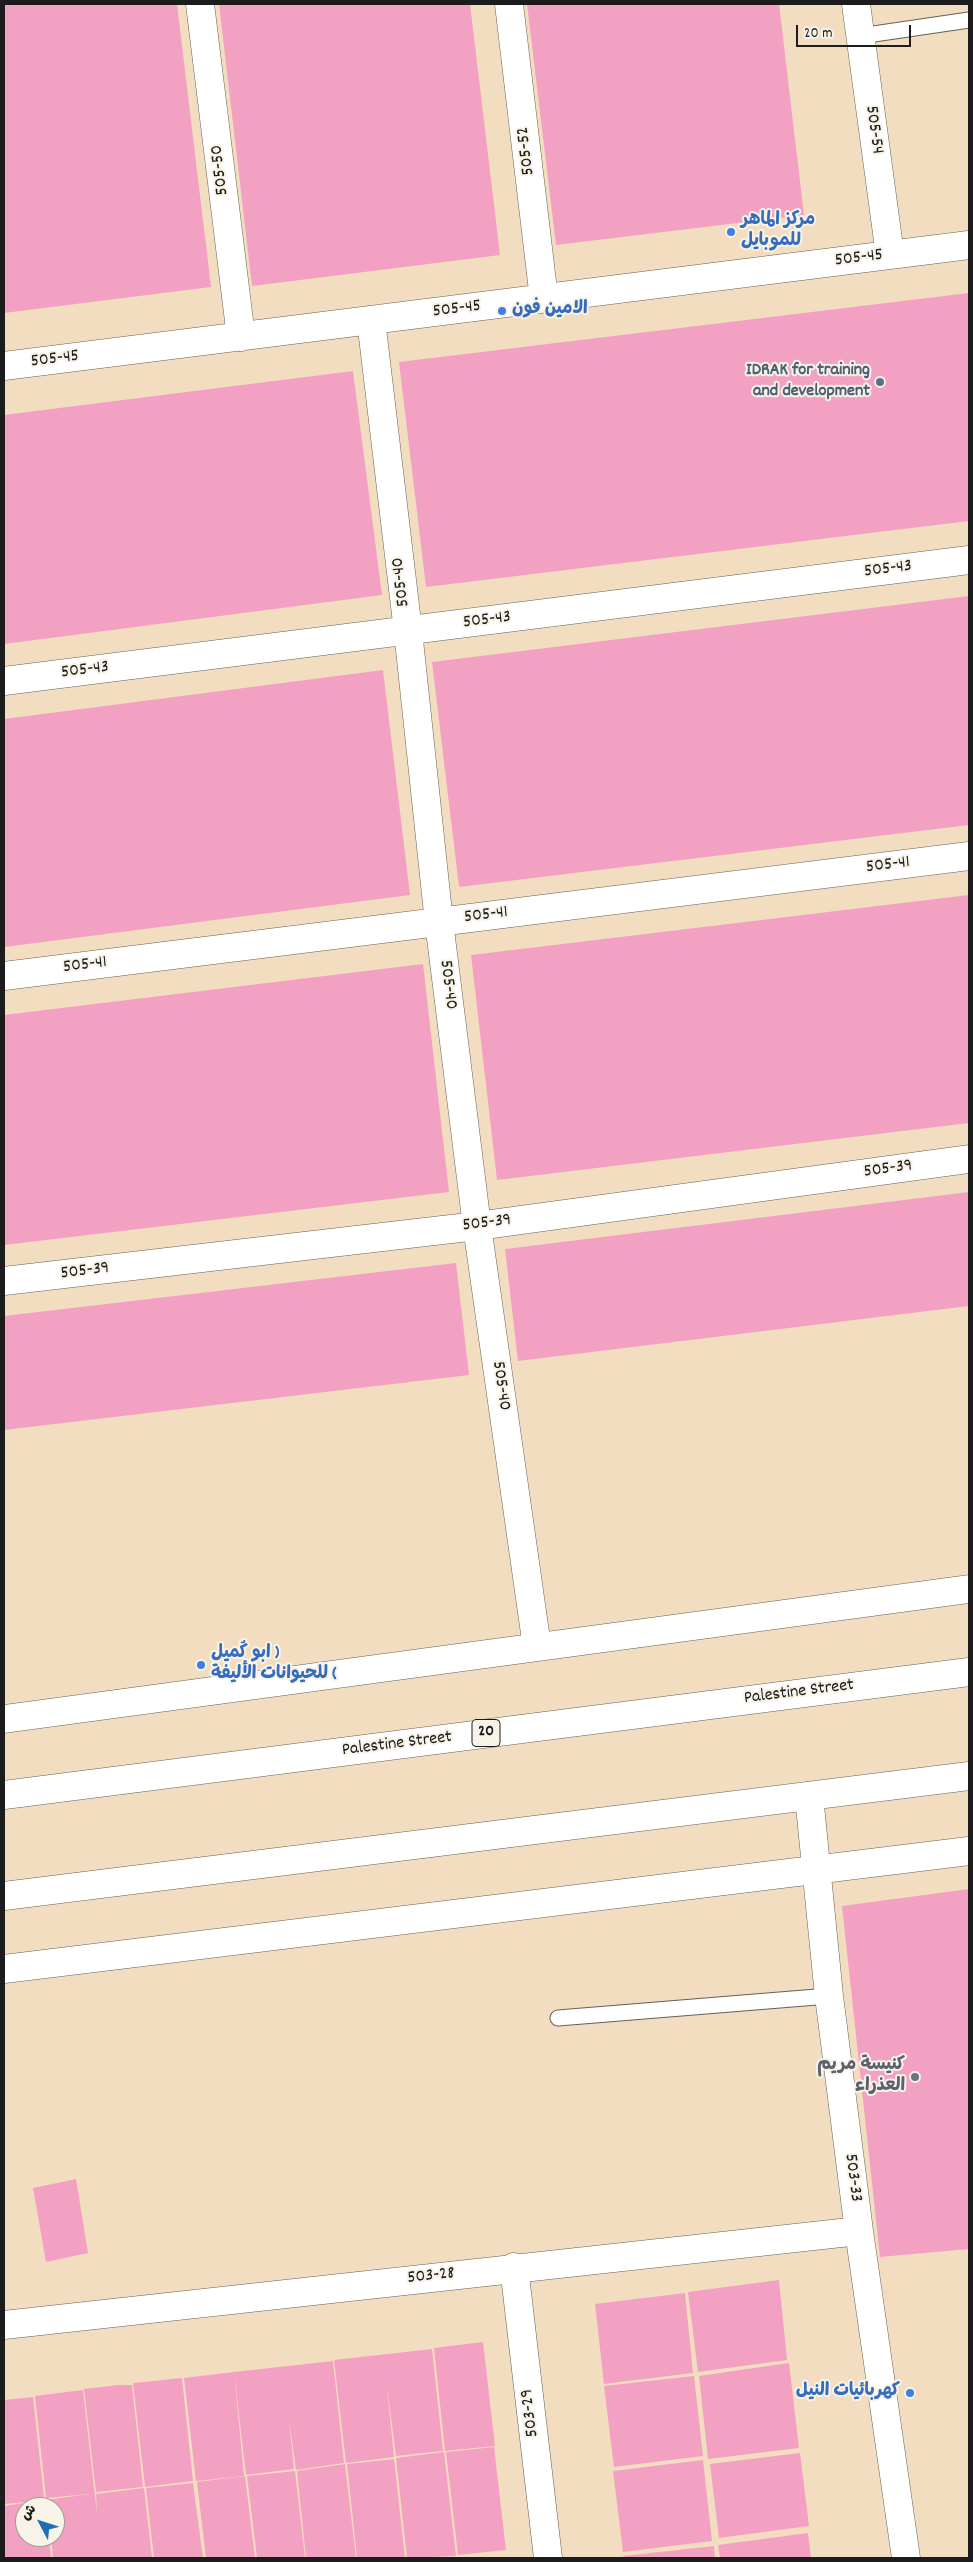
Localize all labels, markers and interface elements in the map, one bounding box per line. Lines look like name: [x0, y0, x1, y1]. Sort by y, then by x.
scale bar: [798, 15, 913, 47]
text: 20 m: [804, 23, 832, 45]
street label: 505-54: [859, 105, 887, 155]
street label: 505-52: [513, 125, 541, 177]
street label: 505-50: [207, 143, 235, 197]
place label: مركز الماهر للموبايل: [741, 211, 815, 253]
marker: مركز الماهر للموبايل: [725, 226, 737, 238]
street label: 505-45: [834, 245, 884, 273]
street label: 505-45: [432, 296, 482, 324]
place label: الامين فون: [512, 300, 588, 322]
marker: الامين فون: [496, 305, 508, 317]
street label: 505-45: [30, 346, 80, 374]
place label: IDRAK for training and development: [746, 361, 870, 404]
marker: IDRAK for training and development: [874, 376, 886, 388]
street label: 505-40: [388, 556, 416, 608]
street label: 505-43: [863, 556, 913, 584]
street label: 505-43: [462, 607, 512, 635]
street label: 505-43: [60, 657, 110, 685]
street label: 505-41: [865, 853, 911, 879]
street label: 505-41: [463, 903, 509, 929]
street label: 505-41: [62, 953, 108, 979]
street label: 505-40: [433, 959, 461, 1011]
street label: 505-39: [862, 1156, 914, 1184]
street label: 505-39: [461, 1210, 513, 1238]
street label: 505-39: [59, 1258, 111, 1286]
street label: 505-40: [486, 1360, 514, 1412]
place label: ابو كُميل ) للحيوانات الأليفة (: [211, 1644, 337, 1686]
marker: ابو كُميل ) للحيوانات الأليفة (: [195, 1659, 207, 1671]
street label: Palestine Street: [743, 1676, 855, 1710]
road number: 20: [472, 1720, 500, 1746]
street label: Palestine Street: [341, 1728, 453, 1762]
place label: كنيسة مريم العذراء: [817, 2056, 905, 2098]
marker: كنيسة مريم العذراء: [909, 2071, 921, 2083]
street label: 503-33: [838, 2153, 866, 2203]
street label: 503-28: [406, 2264, 456, 2290]
place label: كهربائيات النيل: [796, 2382, 900, 2404]
marker: كهربائيات النيل: [904, 2387, 916, 2399]
street label: 503-29: [517, 2388, 545, 2438]
north arrow: [15, 2497, 65, 2547]
text: ش: [17, 2501, 42, 2525]

